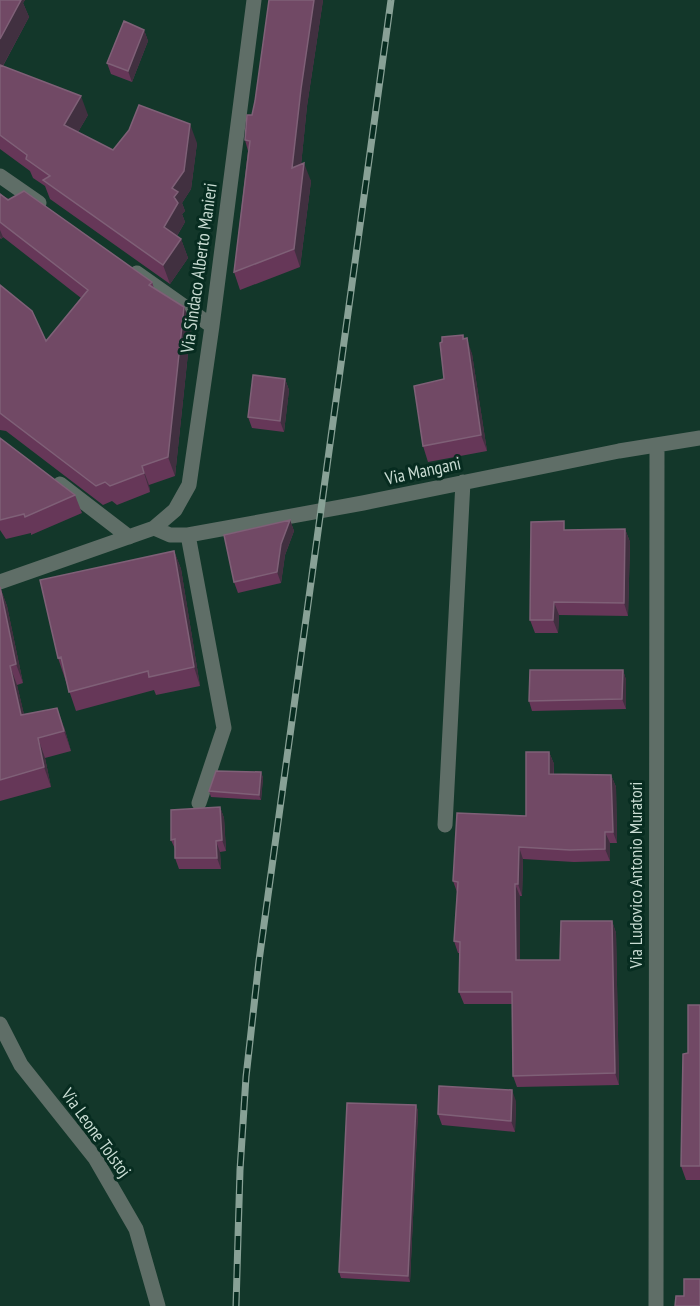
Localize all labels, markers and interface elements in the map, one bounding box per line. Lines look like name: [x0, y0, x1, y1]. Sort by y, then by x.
street label: Via Sindaco Alberto Manieri: [175, 181, 222, 355]
street label: Via Mangani: [382, 451, 463, 490]
street label: Via Ludovico Antonio Muratori: [624, 781, 647, 970]
street label: Via Leone Tolstoj: [56, 1083, 136, 1182]

